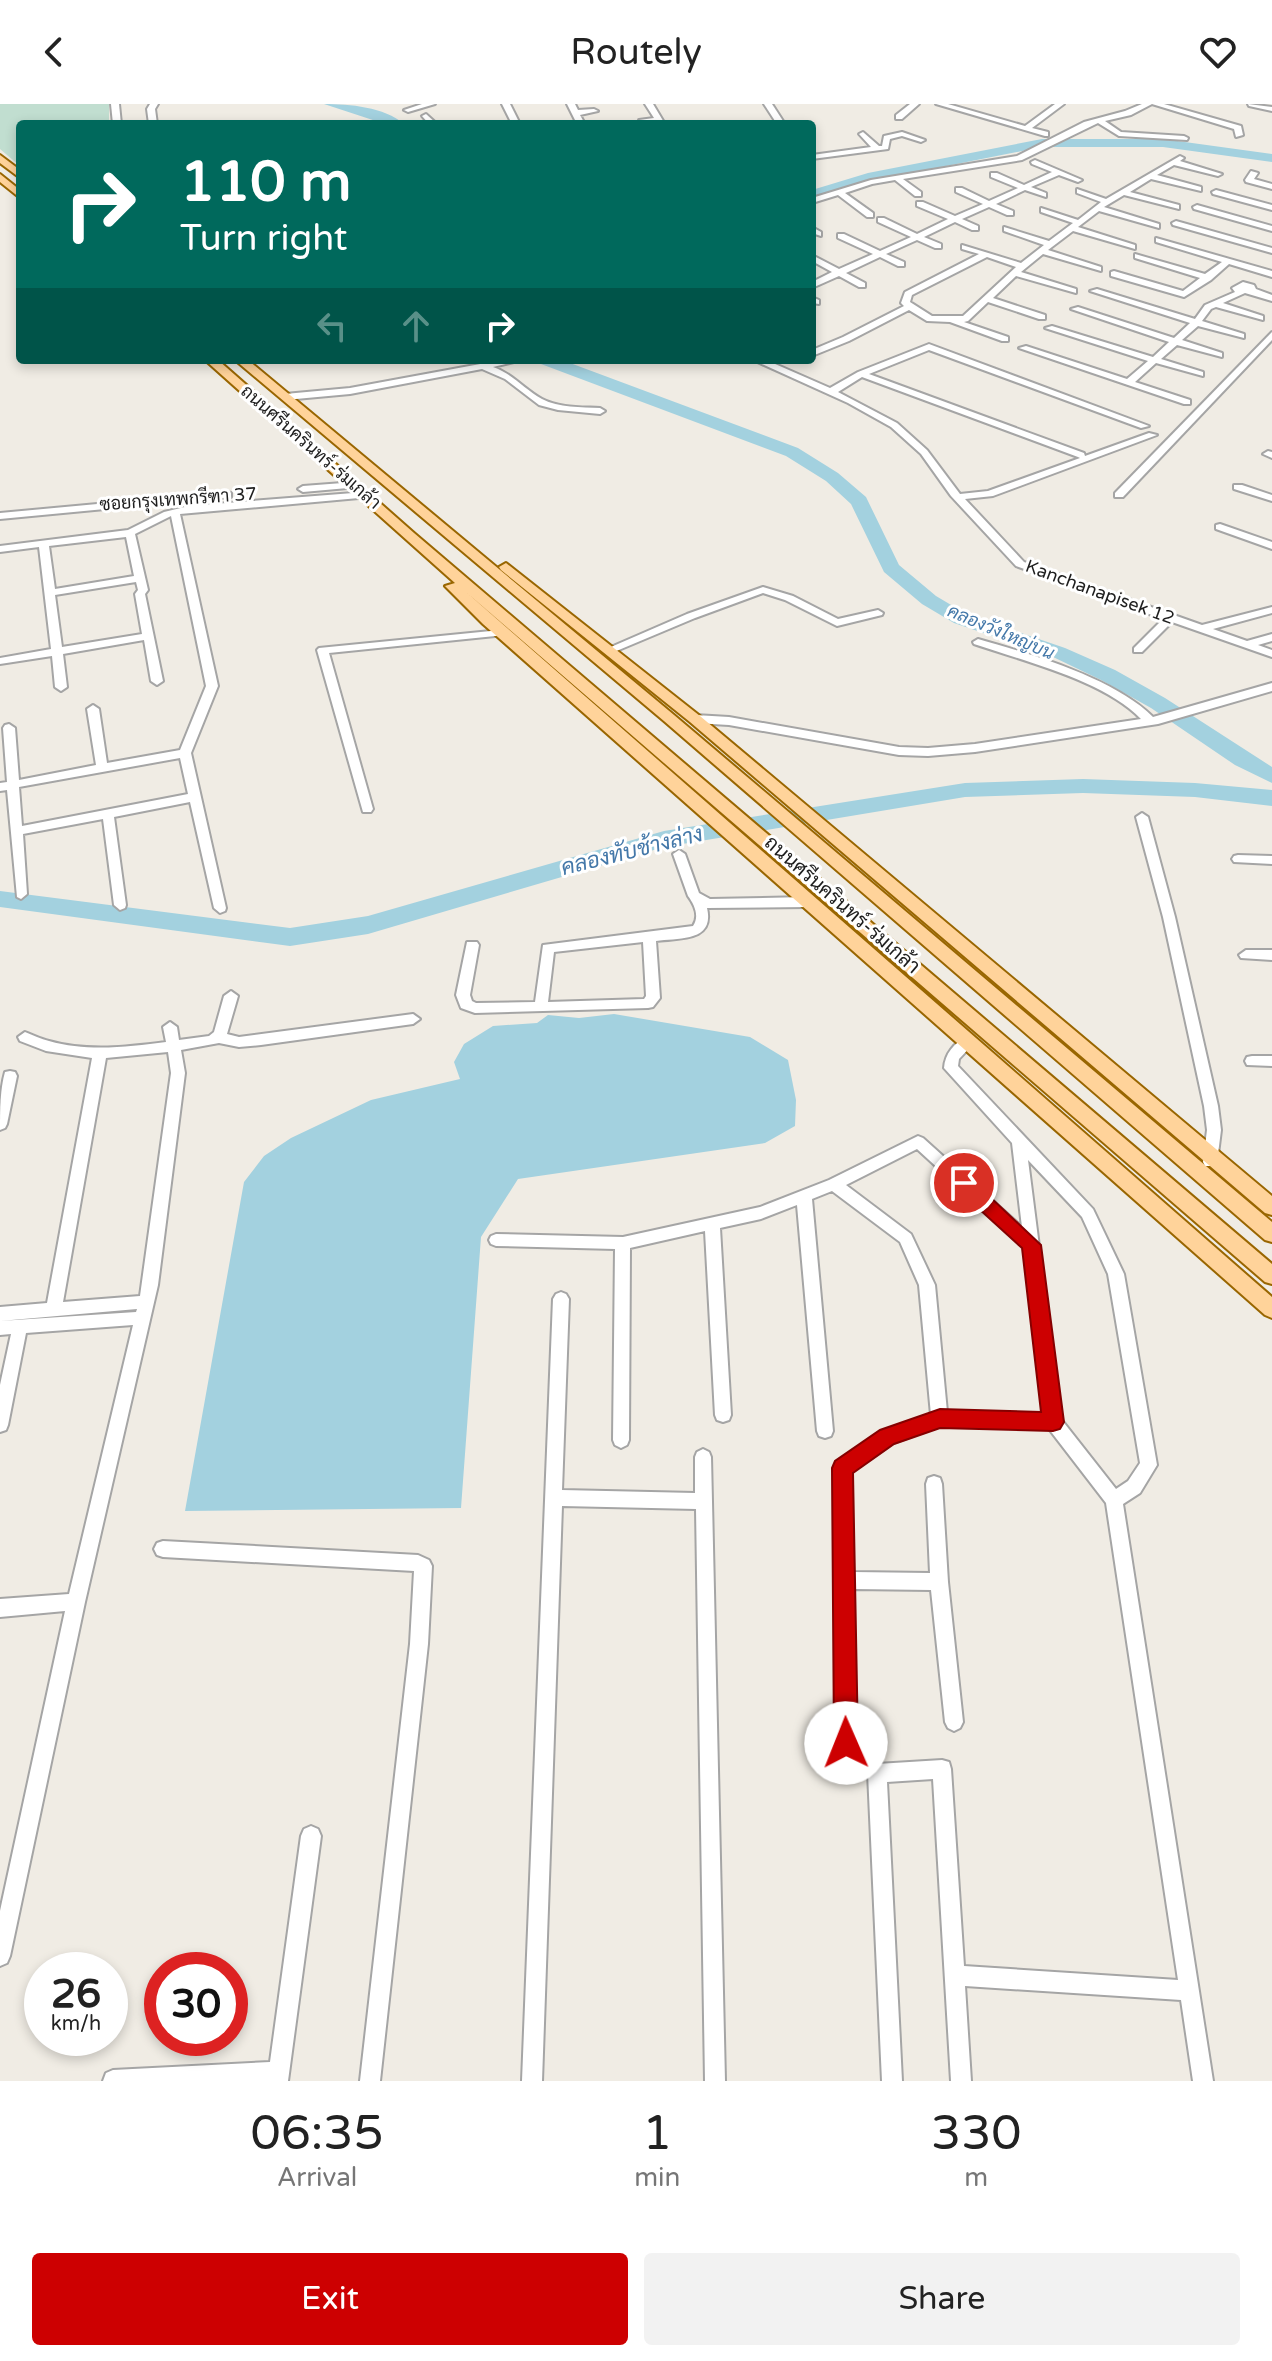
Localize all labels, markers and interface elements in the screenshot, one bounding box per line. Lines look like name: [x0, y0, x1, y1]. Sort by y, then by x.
icon: back: [32, 30, 76, 74]
icon: heart: [1196, 30, 1240, 74]
text: Routely: [570, 31, 702, 74]
text: 110 m: [180, 149, 351, 216]
icon: right: [48, 152, 152, 256]
text: Turn right: [180, 217, 347, 260]
icon: left: [310, 304, 354, 348]
icon: ahead: [394, 304, 438, 348]
icon: right: [478, 304, 522, 348]
street label: ถนนศรีนครินทร์-ร่มเกล้า: [237, 379, 387, 514]
street label: ซอยกรุงเทพกรีฑา 37: [99, 481, 257, 516]
street label: Kanchanapisek 12: [1023, 555, 1177, 629]
water label: คลองวังใหญ่บน: [944, 598, 1059, 665]
water label: คลองทับช้างล่าง: [558, 820, 705, 881]
street label: ถนนศรีนครินทร์-ร่มเกล้า: [759, 829, 927, 979]
pin: [930, 1149, 998, 1217]
icon: arrive: [942, 1161, 986, 1205]
position arrow: [804, 1701, 888, 1785]
speed limit sign: 30: [144, 1952, 248, 2056]
text: 26: [51, 1970, 101, 2018]
text: km/h: [51, 2012, 101, 2036]
text: 06:35: [251, 2105, 384, 2163]
text: 1: [642, 2105, 672, 2163]
text: 330: [931, 2105, 1021, 2163]
text: Arrival: [277, 2162, 357, 2193]
text: min: [634, 2162, 680, 2193]
text: m: [964, 2162, 988, 2193]
button: Exit: [32, 2253, 628, 2345]
button: Share: [644, 2253, 1240, 2345]

